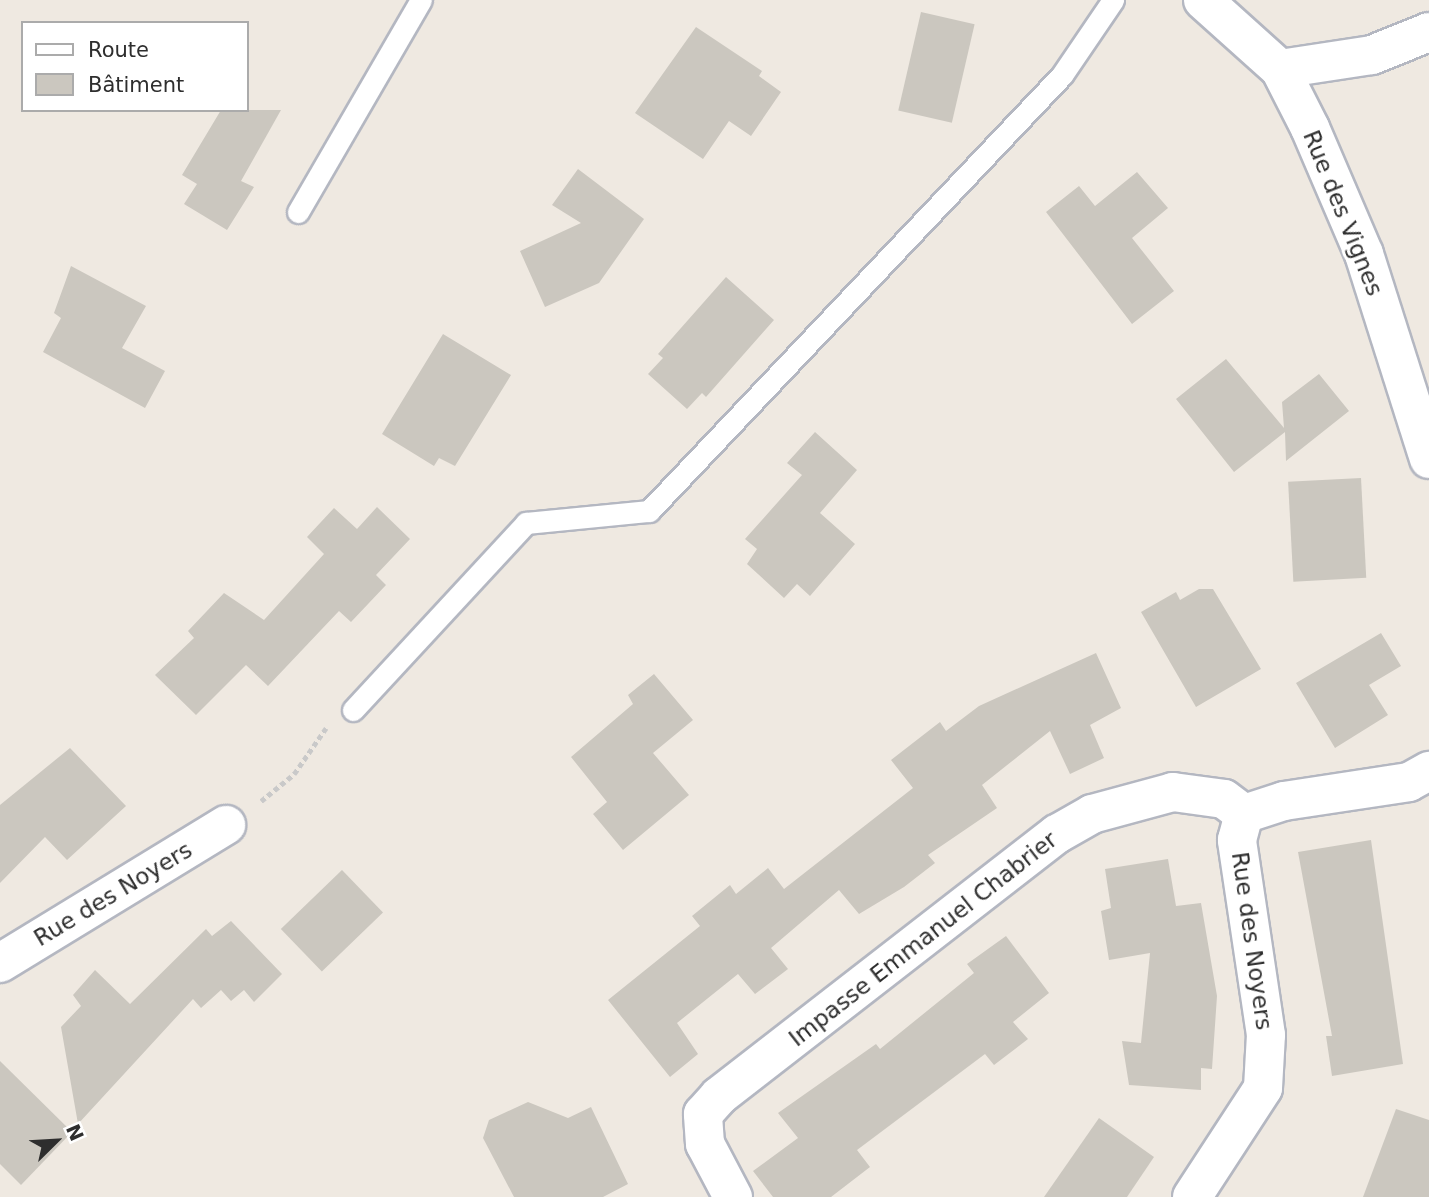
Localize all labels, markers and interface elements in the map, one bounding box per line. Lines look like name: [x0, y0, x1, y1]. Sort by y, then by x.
legend: [21, 21, 248, 112]
text: Route: [88, 38, 149, 62]
text: Bâtiment: [88, 73, 184, 97]
street label: Rue des Vignes: [1297, 126, 1389, 300]
street label: Impasse Emmanuel Chabrier: [783, 826, 1063, 1052]
street label: Rue des Noyers: [29, 836, 197, 952]
street label: Rue des Noyers: [1226, 850, 1278, 1032]
north arrow: [21, 1106, 91, 1176]
text: N: [62, 1121, 88, 1144]

